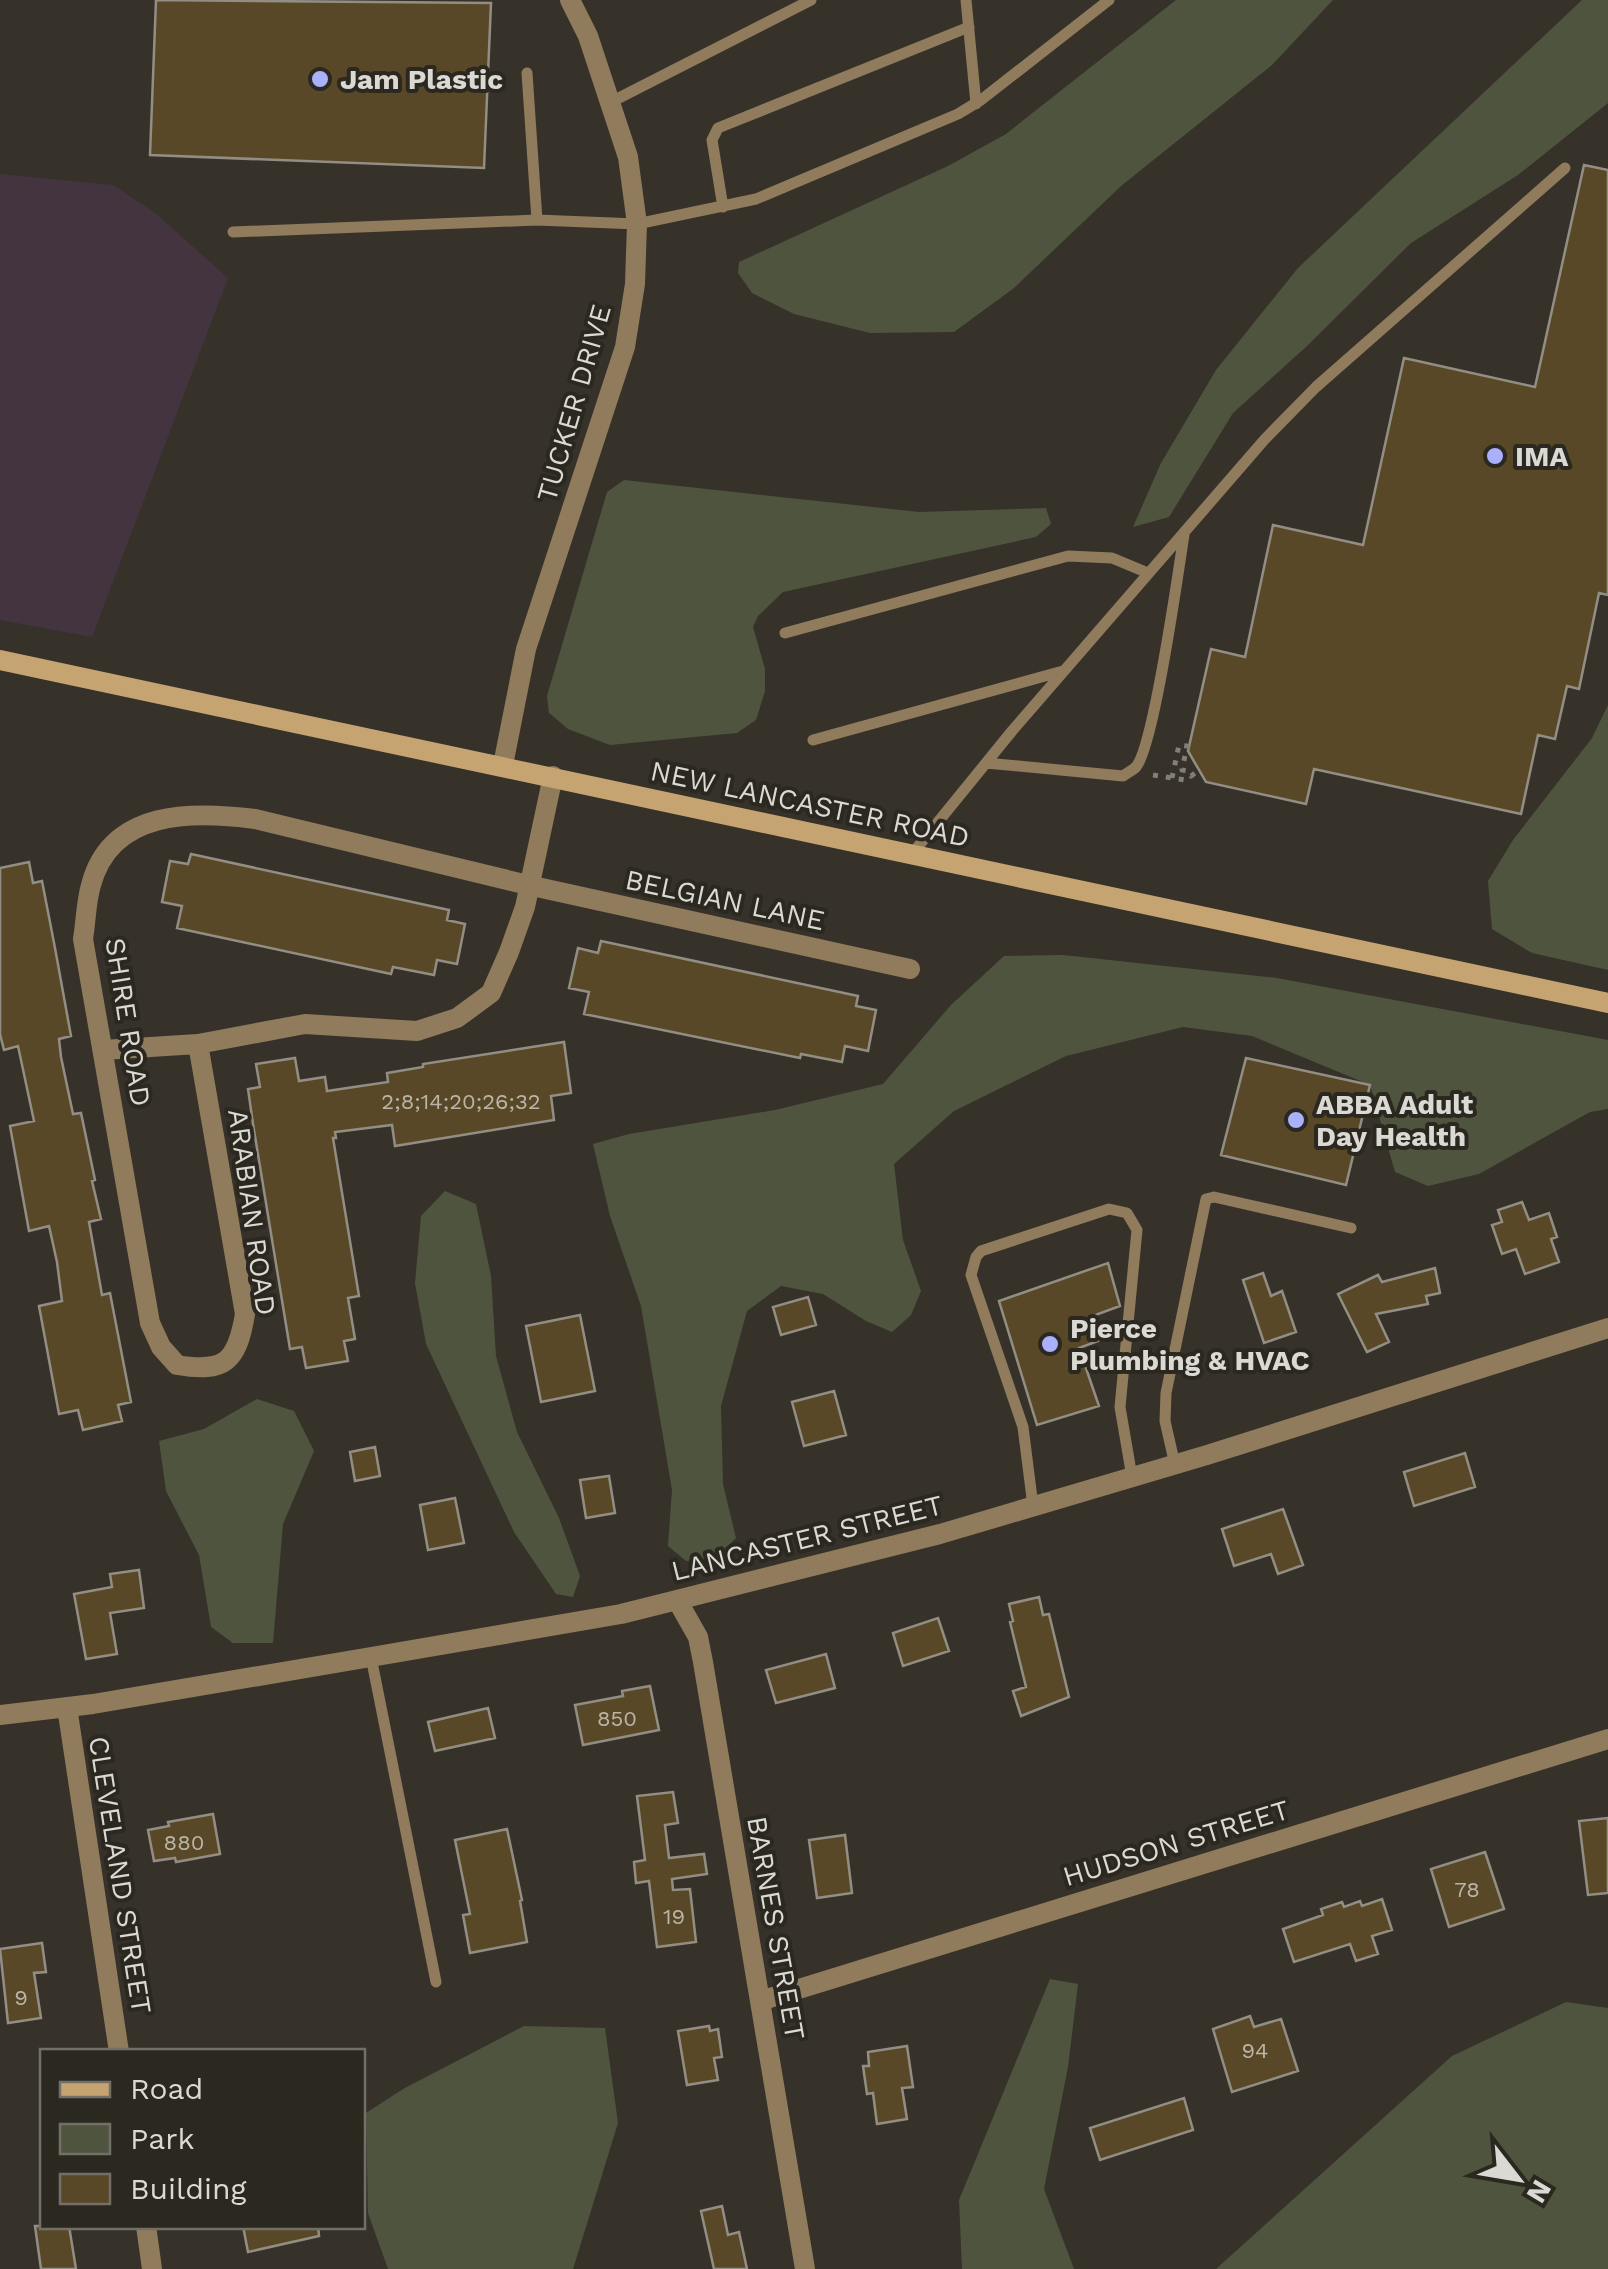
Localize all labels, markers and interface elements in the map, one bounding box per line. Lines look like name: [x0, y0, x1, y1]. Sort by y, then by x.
place label: Jam Plastic: [340, 63, 503, 96]
marker: Jam Plastic: [309, 68, 331, 90]
street label: TUCKER DRIVE: [530, 301, 618, 505]
place label: IMA: [1515, 440, 1568, 473]
marker: IMA: [1484, 445, 1506, 467]
street label: NEW LANCASTER ROAD: [648, 754, 972, 854]
street label: BELGIAN LANE: [622, 863, 828, 937]
street label: SHIRE ROAD: [98, 935, 158, 1109]
place label: ABBA Adult Day Health: [1316, 1088, 1473, 1153]
house number: 2;8;14;20;26;32: [381, 1089, 541, 1114]
street label: ARABIAN ROAD: [221, 1107, 283, 1317]
marker: ABBA Adult Day Health: [1285, 1109, 1307, 1131]
place label: Pierce Plumbing & HVAC: [1070, 1312, 1310, 1377]
marker: Pierce Plumbing & HVAC: [1039, 1333, 1061, 1355]
street label: LANCASTER STREET: [668, 1488, 946, 1588]
house number: 850: [597, 1706, 637, 1731]
street label: CLEVELAND STREET: [82, 1734, 158, 2016]
street label: HUDSON STREET: [1059, 1793, 1293, 1893]
street label: BARNES STREET: [740, 1814, 812, 2042]
house number: 880: [164, 1830, 204, 1855]
house number: 78: [1454, 1877, 1480, 1902]
house number: 19: [663, 1904, 685, 1929]
house number: 9: [14, 1985, 28, 2010]
house number: 94: [1241, 2038, 1269, 2063]
legend: [40, 2049, 365, 2229]
text: Road: [130, 2071, 203, 2106]
text: Park: [130, 2121, 195, 2156]
north arrow: [1468, 2129, 1568, 2229]
text: Building: [130, 2171, 247, 2206]
text: N: [1520, 2174, 1558, 2209]

